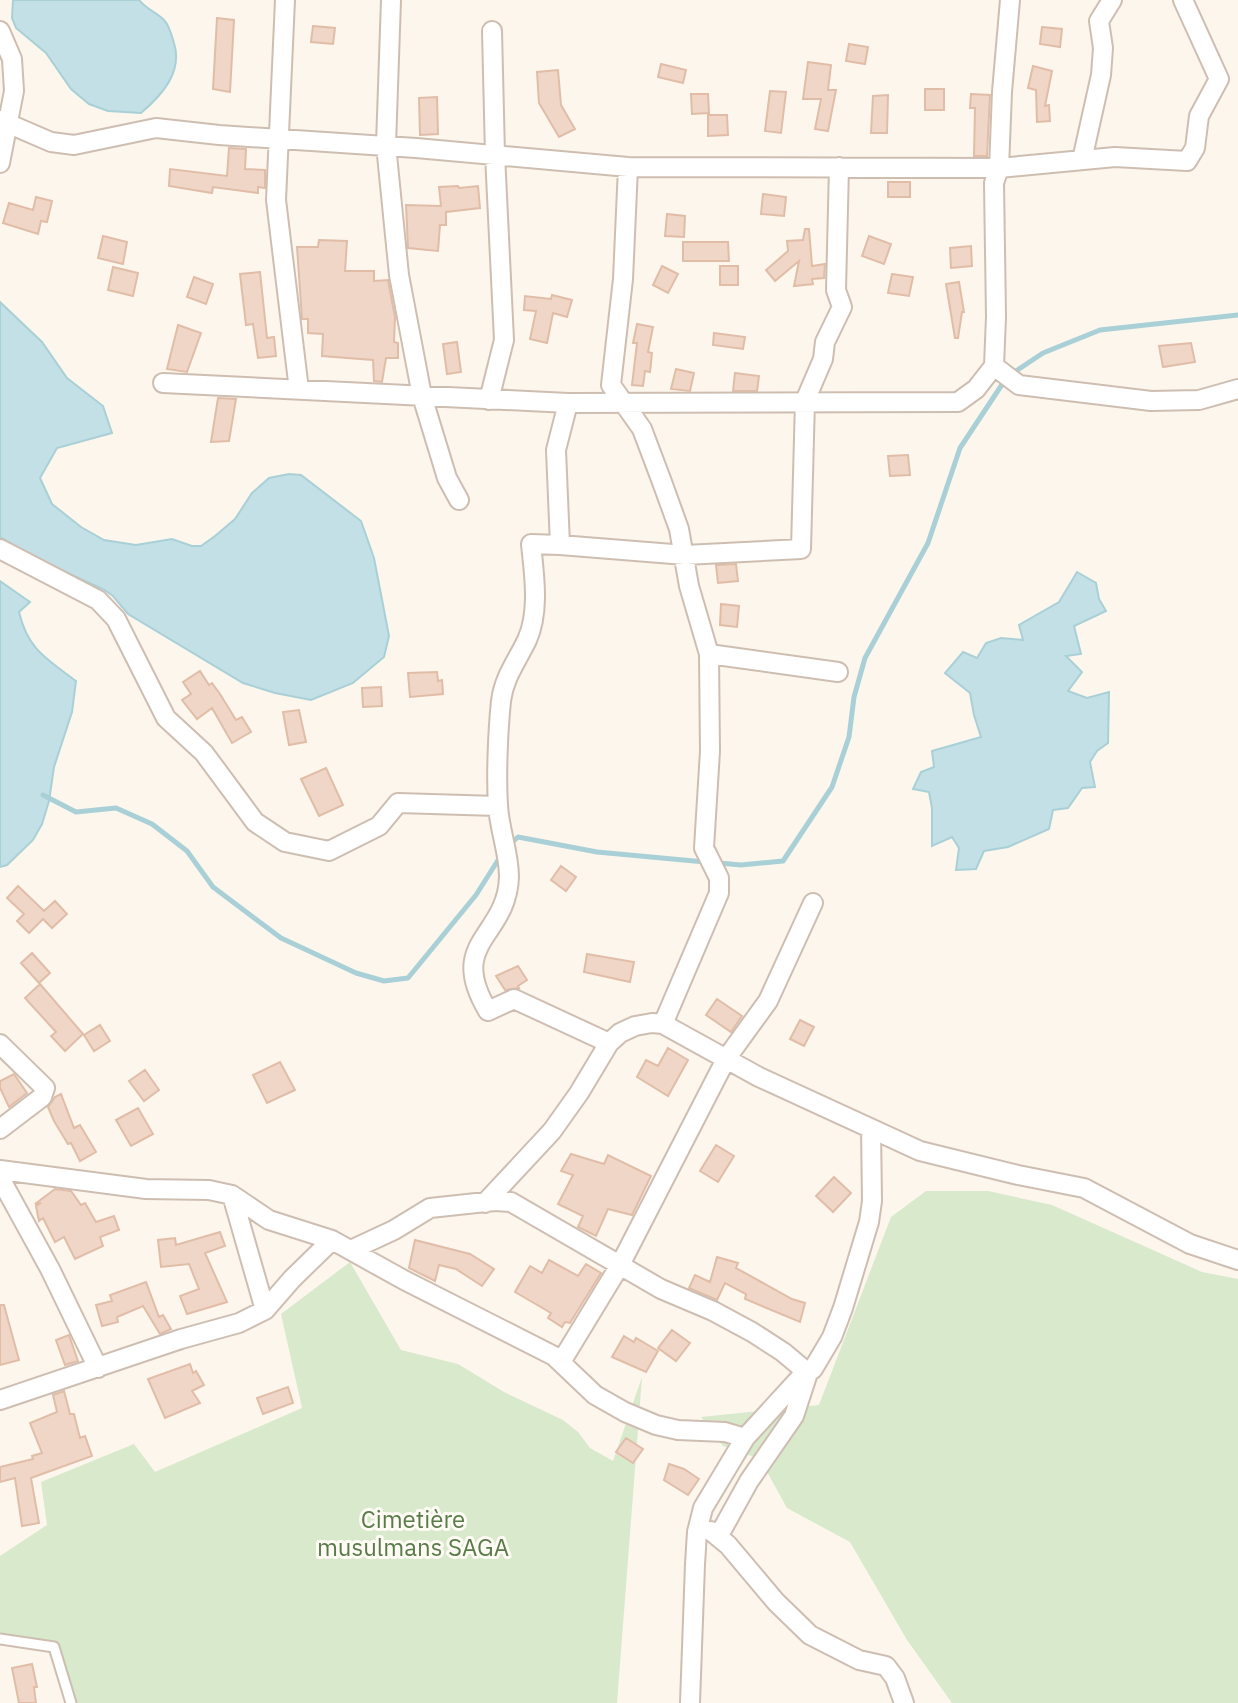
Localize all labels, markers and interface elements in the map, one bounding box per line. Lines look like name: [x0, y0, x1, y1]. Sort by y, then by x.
park label: Cimetière musulmans SAGA: [317, 1503, 509, 1563]

